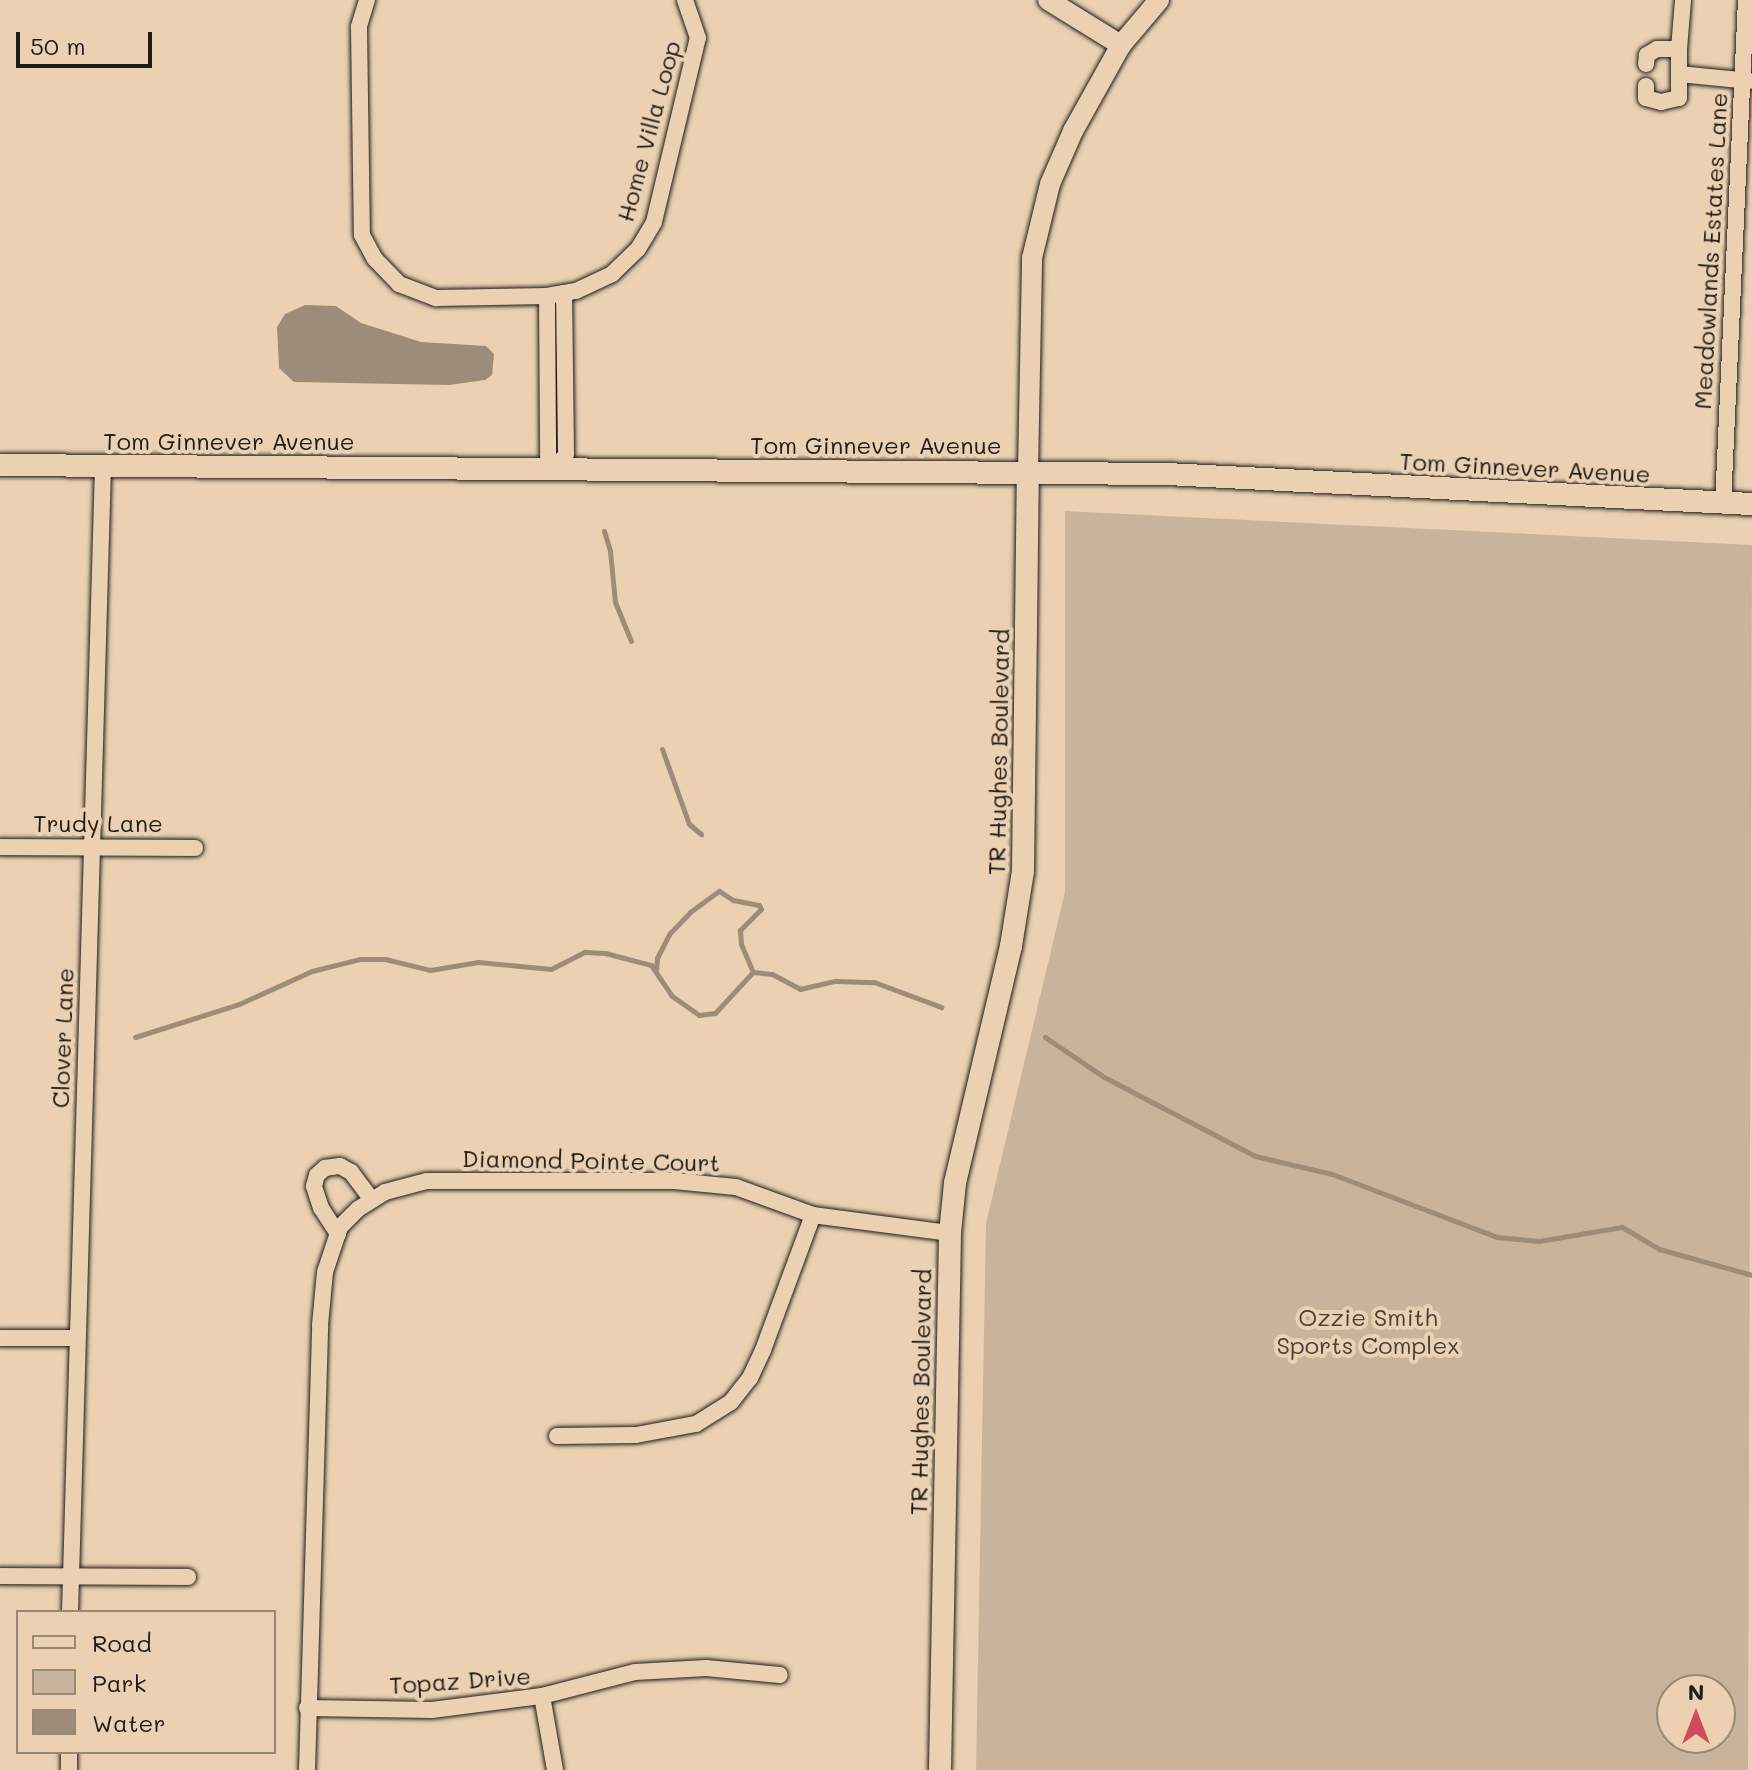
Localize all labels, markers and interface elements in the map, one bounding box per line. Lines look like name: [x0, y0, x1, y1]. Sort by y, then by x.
scale bar: [20, 16, 156, 66]
text: 50 m: [30, 30, 86, 61]
street label: Home Villa Loop: [610, 37, 686, 225]
street label: Meadowlands Estates Lane: [1687, 92, 1733, 410]
street label: Tom Ginnever Avenue: [103, 427, 355, 455]
street label: Tom Ginnever Avenue: [750, 431, 1002, 459]
street label: Tom Ginnever Avenue: [1399, 446, 1651, 488]
street label: TR Hughes Boulevard: [981, 629, 1015, 875]
street label: Trudy Lane: [33, 809, 163, 837]
street label: Clover Lane: [45, 967, 79, 1109]
street label: Diamond Pointe Court: [462, 1143, 720, 1177]
street label: TR Hughes Boulevard: [903, 1269, 937, 1515]
park label: Ozzie Smith Sports Complex: [1277, 1303, 1459, 1359]
legend: [16, 1610, 276, 1754]
text: Road: [92, 1627, 152, 1658]
street label: Topaz Drive: [388, 1661, 532, 1699]
text: Park: [92, 1667, 146, 1698]
north arrow: [1656, 1674, 1736, 1754]
text: N: [1688, 1677, 1704, 1706]
text: Water: [92, 1707, 166, 1738]

